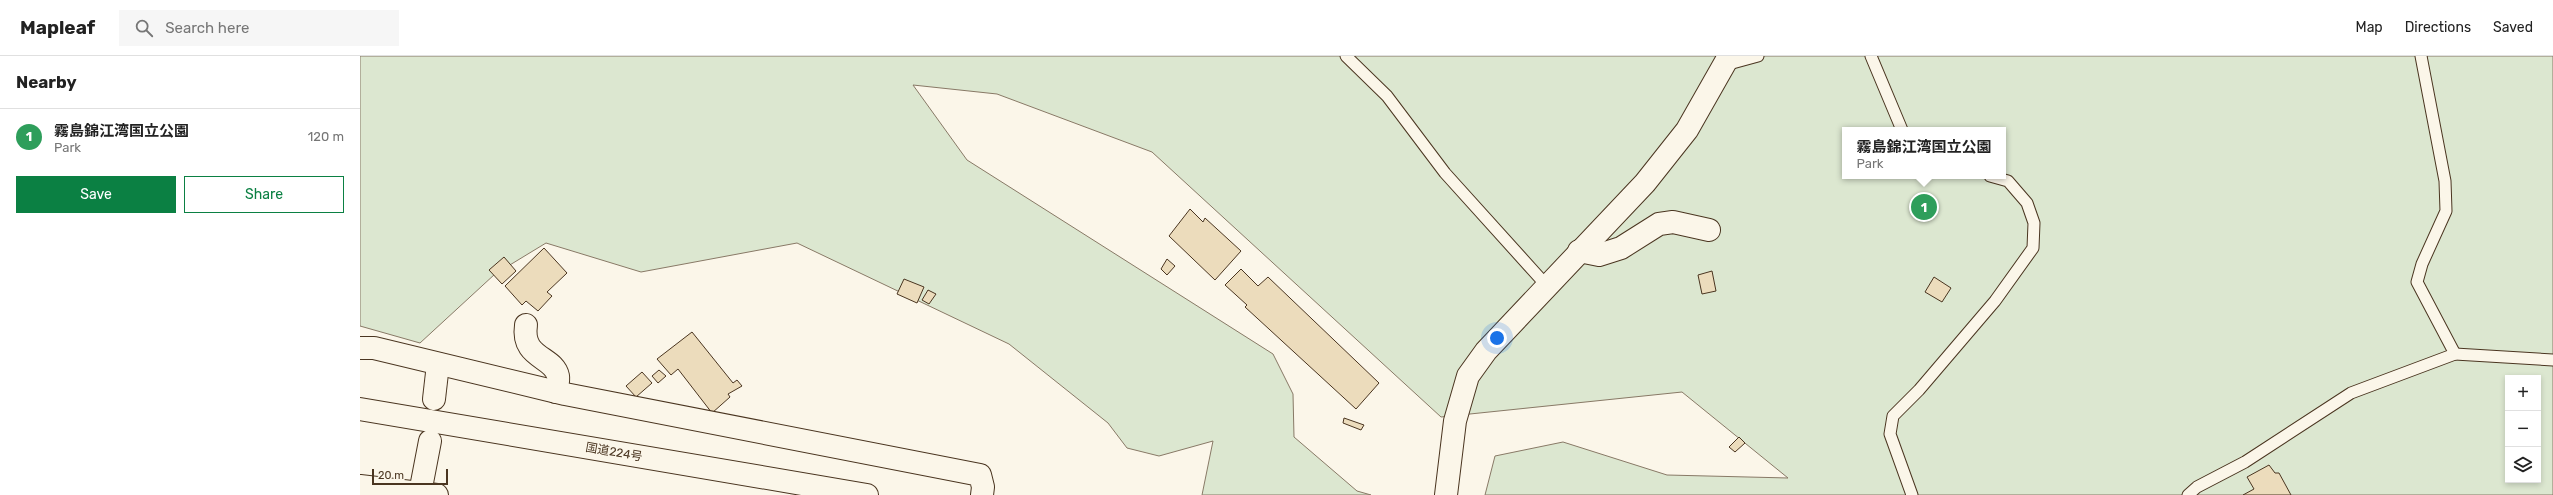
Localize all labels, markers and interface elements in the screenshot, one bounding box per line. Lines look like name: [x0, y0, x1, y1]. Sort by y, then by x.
search box: [119, 10, 399, 46]
text: Mapleaf: [20, 16, 95, 39]
icon: search: [133, 17, 155, 39]
text: Search here: [165, 19, 249, 37]
text: Map: [2356, 19, 2383, 36]
text: Directions: [2405, 19, 2471, 36]
text: Saved: [2493, 19, 2533, 36]
text: Nearby: [16, 72, 77, 92]
text: 霧島錦江湾国立公園: [54, 122, 189, 140]
popup: [1842, 127, 2006, 179]
text: 1: [26, 129, 32, 144]
text: 120 m: [308, 129, 344, 144]
text: 霧島錦江湾国立公園: [1856, 138, 1992, 156]
text: Park: [54, 140, 81, 155]
text: Park: [1856, 156, 1884, 171]
button: Save: [16, 176, 176, 213]
button: Share: [184, 176, 344, 213]
pin: 1: [1911, 192, 1937, 222]
your location: [1487, 328, 1507, 348]
map controls: [2505, 375, 2541, 483]
button: +: [2505, 375, 2541, 411]
button: −: [2505, 411, 2541, 447]
street label: 国道224号: [585, 440, 643, 464]
button: layers: [2505, 447, 2541, 483]
scale bar: [372, 467, 448, 486]
text: 20 m: [378, 469, 404, 482]

